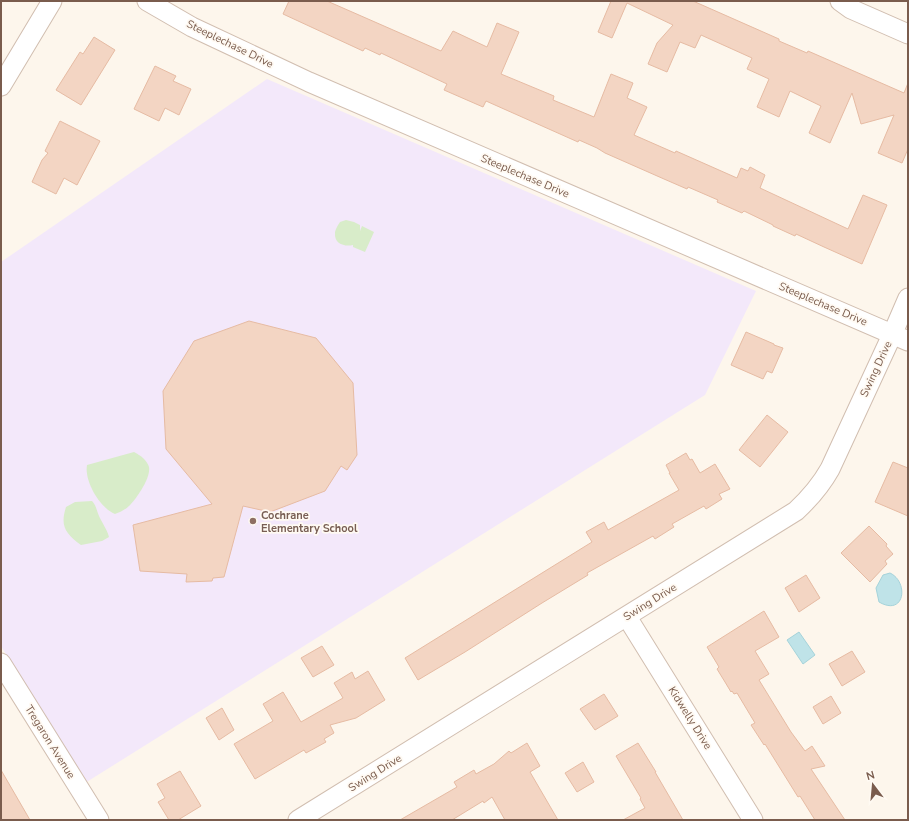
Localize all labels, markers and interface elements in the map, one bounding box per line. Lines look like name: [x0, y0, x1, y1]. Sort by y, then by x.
street label: Steeplechase Drive: [184, 16, 276, 72]
street label: Steeplechase Drive: [478, 151, 572, 202]
street label: Steeplechase Drive: [776, 279, 870, 330]
street label: Swing Drive: [857, 338, 896, 399]
place label: Cochrane Elementary School: [261, 508, 358, 536]
marker: Cochrane Elementary School: [248, 516, 258, 526]
street label: Swing Drive: [621, 580, 680, 624]
street label: Kidwelly Drive: [665, 684, 715, 753]
street label: Tregaron Avenue: [21, 702, 79, 782]
street label: Swing Drive: [346, 751, 405, 795]
north arrow: [853, 765, 893, 805]
text: N: [864, 768, 876, 784]

